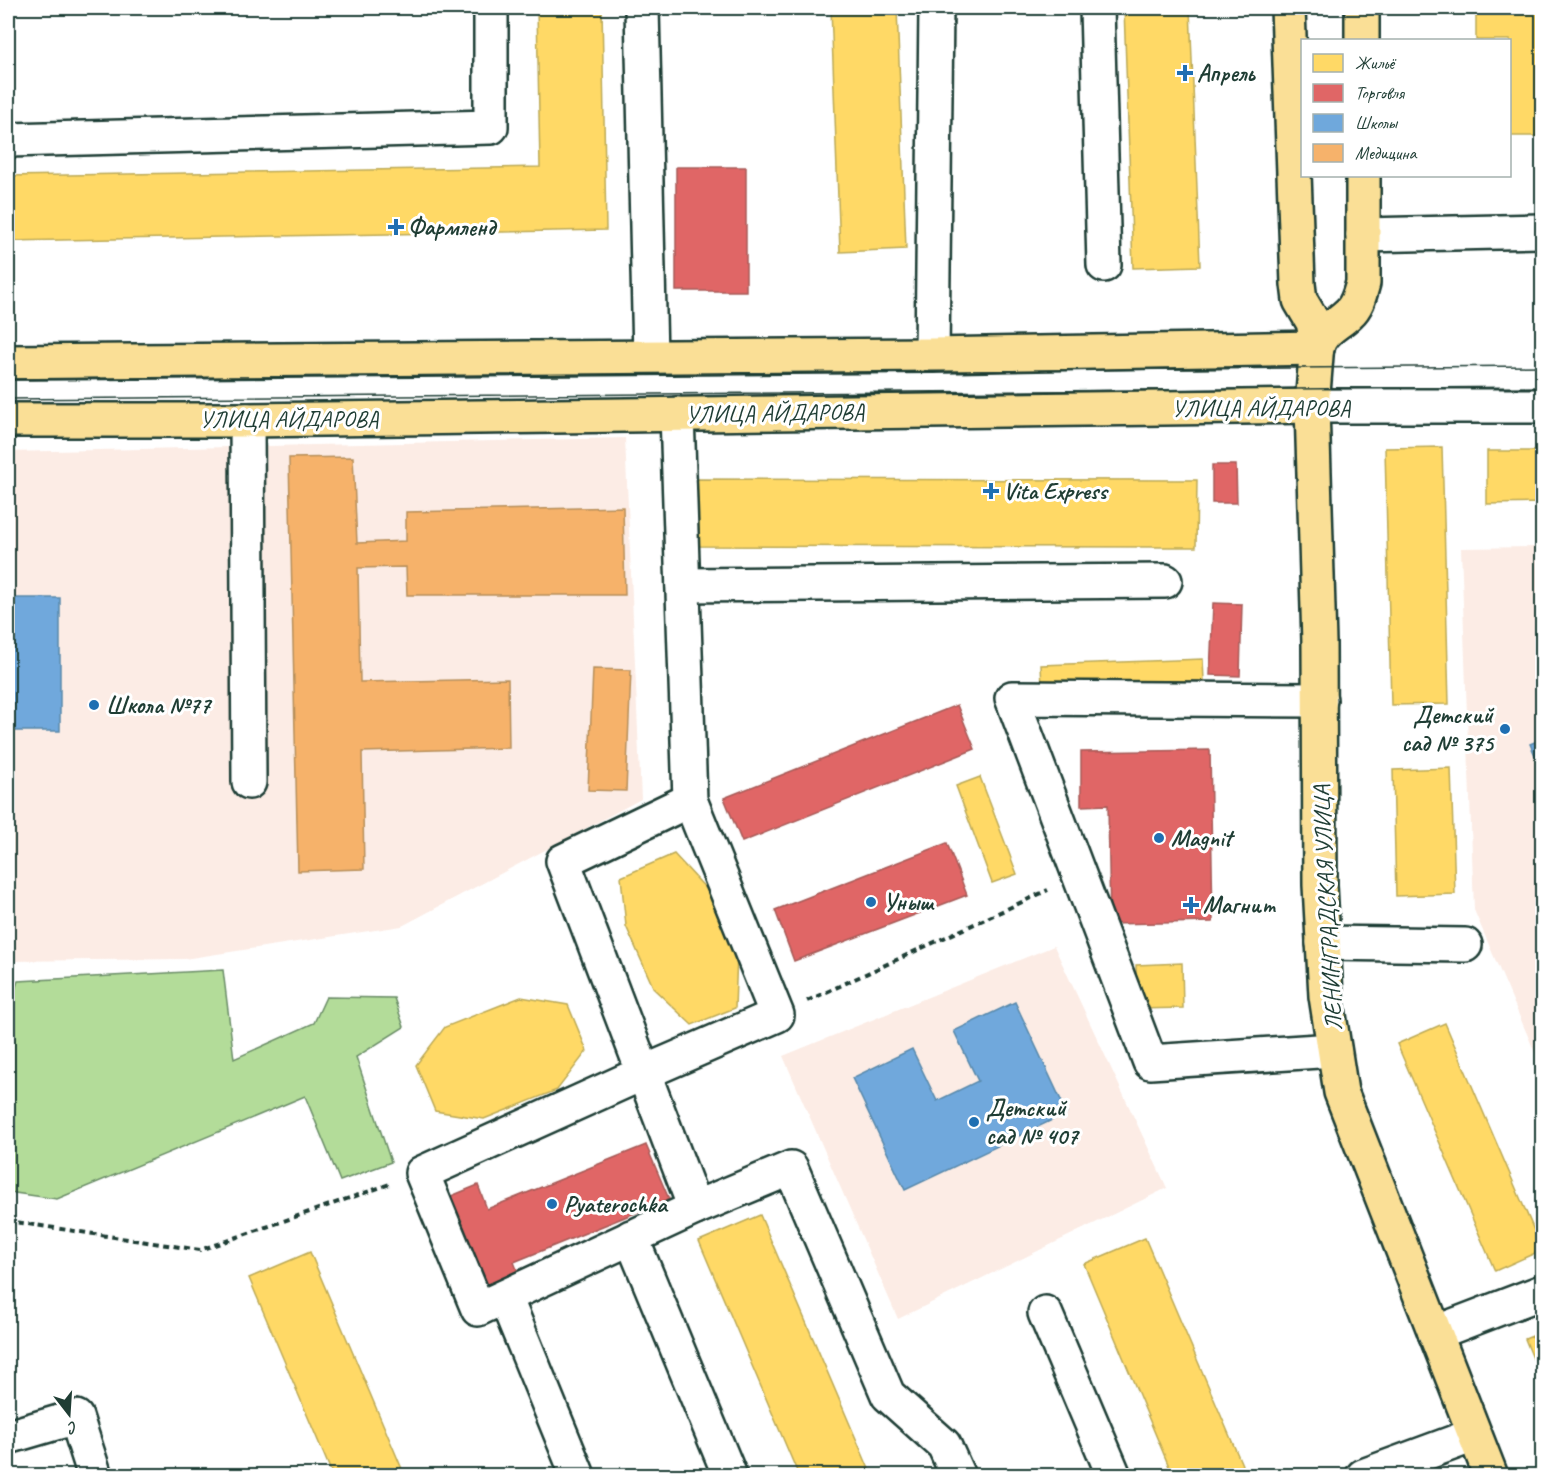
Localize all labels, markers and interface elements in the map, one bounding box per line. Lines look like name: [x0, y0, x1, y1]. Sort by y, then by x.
legend: [1301, 39, 1511, 177]
text: Жильё: [1355, 52, 1397, 74]
place label: Апрель: [1197, 58, 1256, 88]
marker: Апрель: [1178, 66, 1192, 80]
text: Торговля: [1355, 82, 1406, 104]
text: Школы: [1355, 112, 1399, 134]
text: Медицина: [1355, 142, 1418, 164]
place label: Фармленд: [408, 212, 498, 242]
marker: Фармленд: [389, 220, 403, 234]
street label: УЛИЦА АЙДАРОВА: [1171, 393, 1351, 423]
street label: УЛИЦА АЙДАРОВА: [685, 396, 866, 430]
street label: УЛИЦА АЙДАРОВА: [199, 404, 379, 434]
place label: Vita Express: [1003, 476, 1109, 506]
marker: Vita Express: [984, 484, 998, 498]
place label: Школа №77: [106, 690, 213, 720]
marker: Школа №77: [87, 698, 101, 712]
place label: Детский сад № 375: [1402, 700, 1496, 758]
marker: Детский сад № 375: [1498, 722, 1512, 736]
street label: ЛЕНИНГРАДСКАЯ УЛИЦА: [1306, 783, 1348, 1032]
place label: Magnit: [1171, 823, 1236, 853]
marker: Magnit: [1152, 831, 1166, 845]
place label: Уныш: [883, 887, 935, 917]
place label: Магнит: [1203, 890, 1276, 920]
marker: Уныш: [864, 895, 878, 909]
marker: Магнит: [1184, 898, 1198, 912]
place label: Детский сад № 407: [986, 1093, 1080, 1151]
marker: Детский сад № 407: [967, 1115, 981, 1129]
place label: Pyaterochka: [564, 1189, 669, 1219]
marker: Pyaterochka: [545, 1197, 559, 1211]
north arrow: [39, 1384, 99, 1444]
text: С: [64, 1417, 80, 1439]

